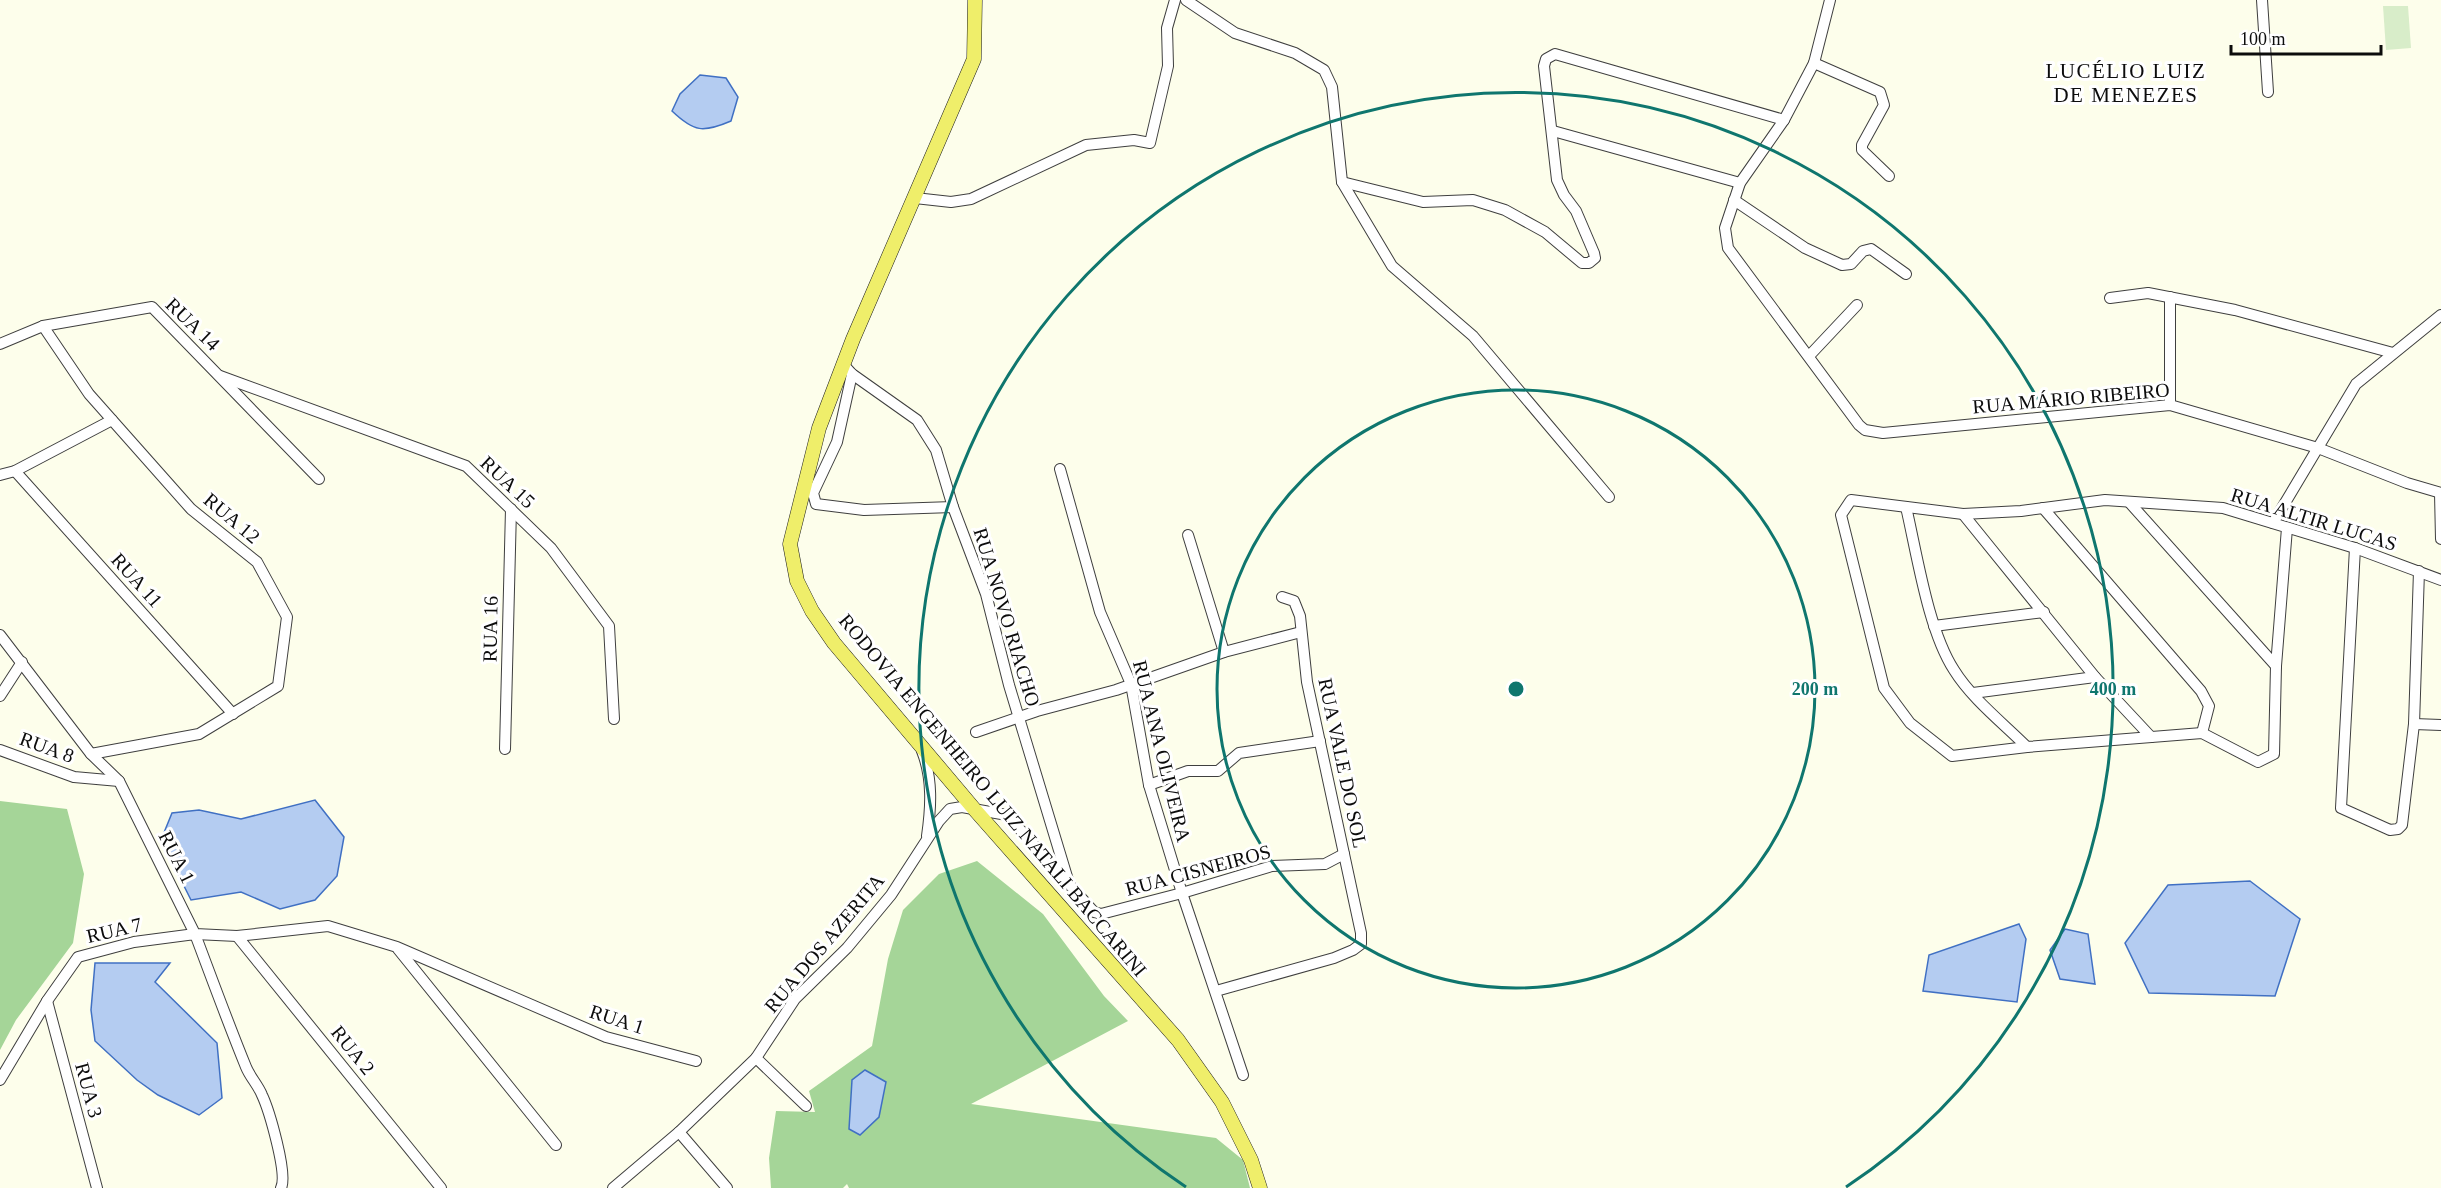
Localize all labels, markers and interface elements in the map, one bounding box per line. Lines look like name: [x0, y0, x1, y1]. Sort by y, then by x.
scale bar: [2231, 18, 2381, 56]
text: 100 m: [2240, 29, 2286, 49]
district label: LUCÉLIO LUIZ DE MENEZES: [2046, 59, 2206, 107]
street label: RUA 14: [162, 293, 224, 355]
street label: RUA MÁRIO RIBEIRO: [1972, 378, 2170, 418]
street label: RUA 15: [476, 451, 540, 513]
street label: RUA ALTIR LUCAS: [2228, 483, 2400, 555]
street label: RUA 12: [200, 488, 264, 548]
street label: RUA NOVO RIACHO: [969, 525, 1045, 709]
street label: RUA 11: [107, 548, 167, 612]
street label: RUA 16: [478, 596, 502, 662]
street label: RODOVIA ENGENHEIRO LUIZ NATALI BACCARINI: [835, 609, 1151, 981]
street label: RUA ANA OLIVEIRA: [1129, 658, 1195, 845]
street label: RUA VALE DO SOL: [1314, 676, 1372, 850]
centre of rings: [1506, 679, 1526, 699]
text: 200 m: [1792, 679, 1838, 699]
text: 400 m: [2090, 679, 2136, 699]
street label: RUA 8: [17, 727, 77, 767]
street label: RUA 1: [154, 827, 200, 887]
street label: RUA CISNEIROS: [1123, 840, 1273, 900]
street label: RUA DOS AZERITA: [760, 869, 889, 1017]
street label: RUA 7: [84, 913, 144, 947]
street label: RUA 1: [587, 1000, 647, 1038]
street label: RUA 2: [327, 1021, 379, 1079]
street label: RUA 3: [71, 1060, 107, 1120]

